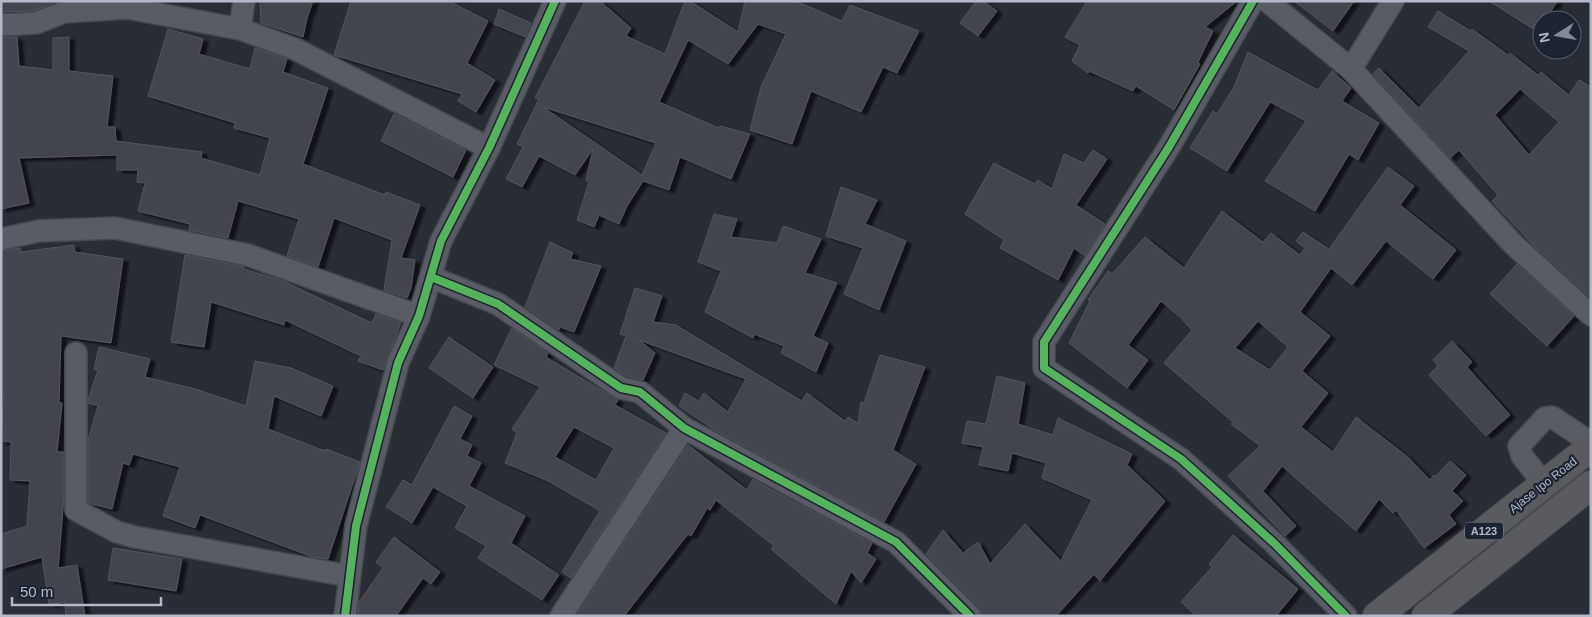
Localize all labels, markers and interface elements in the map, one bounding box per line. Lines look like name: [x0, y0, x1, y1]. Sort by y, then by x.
north arrow: [1532, 10, 1582, 60]
text: N: [1535, 31, 1553, 44]
street label: Ajase Ipo Road: [1506, 454, 1580, 516]
road number: A123: [1465, 522, 1503, 540]
scale bar: [12, 574, 161, 606]
text: 50 m: [20, 583, 53, 600]

